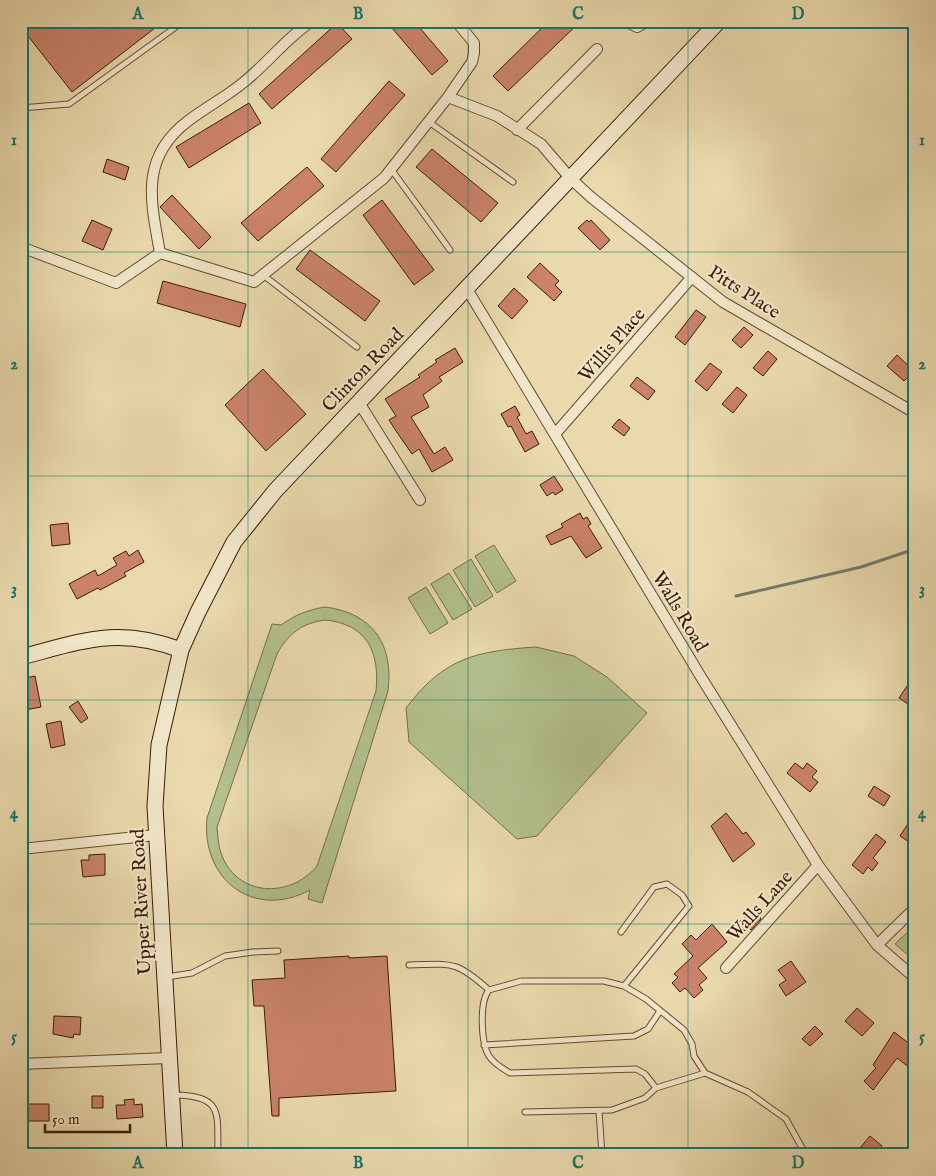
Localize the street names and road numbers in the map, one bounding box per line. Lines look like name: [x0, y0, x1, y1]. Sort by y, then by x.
street label: Pitts Place: [703, 261, 785, 325]
street label: Willis Place: [574, 303, 652, 387]
street label: Clinton Road: [317, 323, 410, 417]
street label: Walls Road: [646, 568, 713, 657]
street label: Upper River Road: [126, 827, 158, 976]
street label: Walls Lane: [722, 866, 799, 947]

